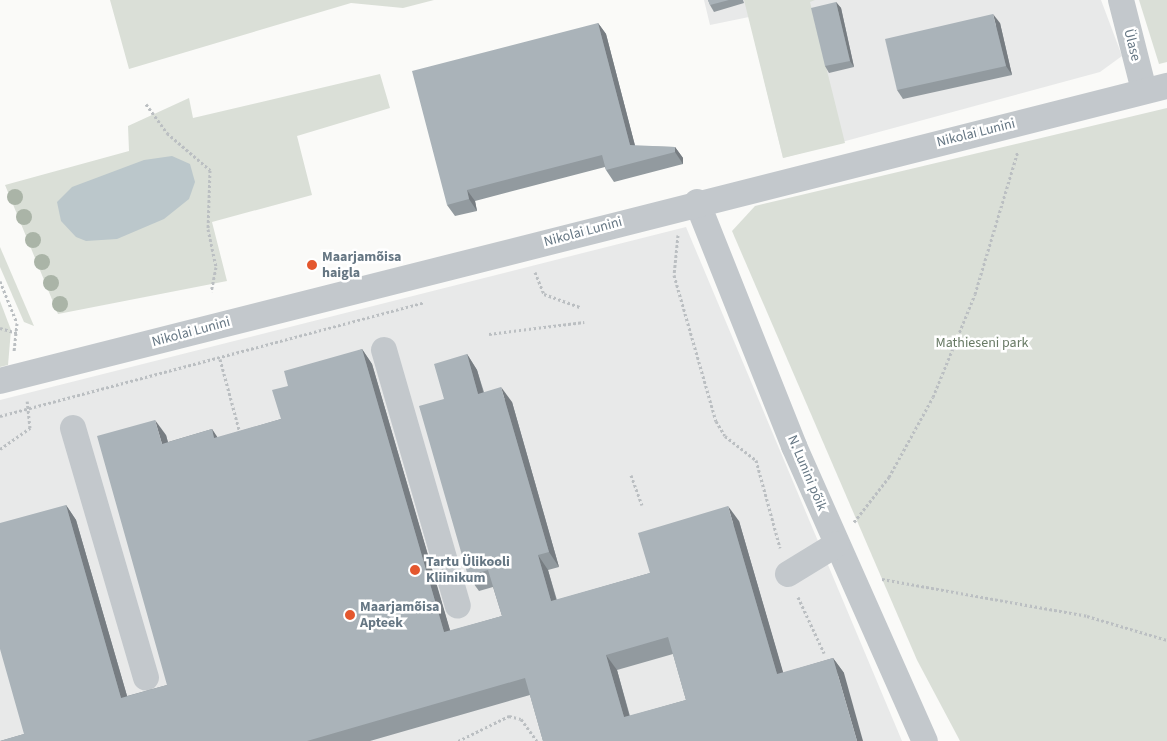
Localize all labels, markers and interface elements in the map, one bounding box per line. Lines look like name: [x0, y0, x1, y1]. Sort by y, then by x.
street label: Ülase: [1120, 27, 1144, 63]
street label: Nikolai Lunini: [935, 115, 1017, 151]
street label: Nikolai Lunini: [542, 214, 624, 250]
place label: Maarjamõisa haigla: [322, 249, 401, 282]
marker: Maarjamõisa haigla: [306, 259, 318, 271]
street label: Nikolai Lunini: [150, 314, 232, 350]
park label: Mathieseni park: [936, 335, 1028, 351]
street label: N. Lunini põik: [784, 433, 830, 513]
place label: Tartu Ülikooli Kliinikum: [426, 554, 510, 586]
marker: Tartu Ülikooli Kliinikum: [408, 563, 422, 577]
place label: Maarjamõisa Apteek: [360, 599, 439, 632]
marker: Maarjamõisa Apteek: [344, 609, 356, 621]

